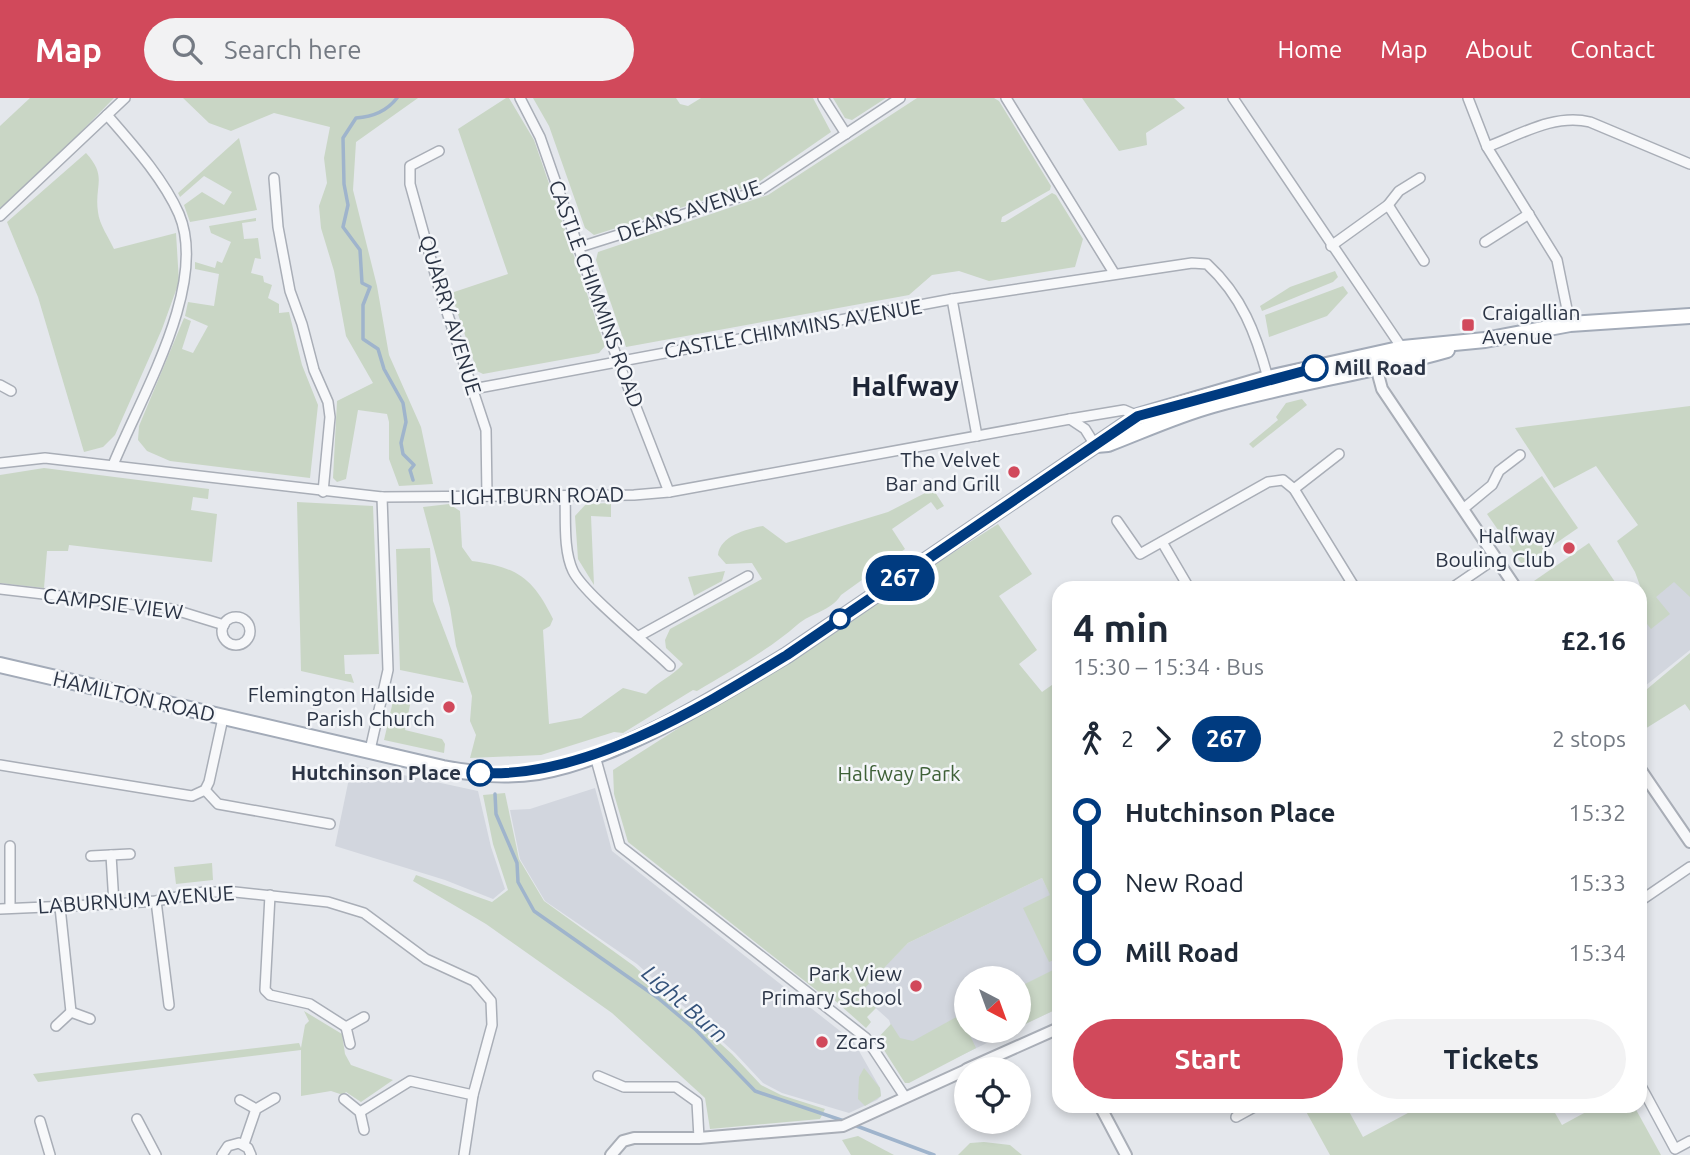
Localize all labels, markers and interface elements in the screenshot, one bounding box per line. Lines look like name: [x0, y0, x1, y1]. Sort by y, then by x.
search box: [144, 18, 634, 81]
icon: search: [168, 30, 206, 68]
text: Map: [35, 31, 102, 68]
text: Search here: [224, 35, 362, 64]
text: Home: [1277, 36, 1342, 63]
text: Map: [1380, 36, 1427, 63]
text: About: [1465, 36, 1532, 63]
text: Contact: [1570, 36, 1655, 63]
street label: DEANS AVENUE: [614, 174, 764, 246]
street label: CASTLE CHIMMINS ROAD: [545, 177, 649, 411]
street label: QUARRY AVENUE: [415, 232, 487, 398]
street label: CASTLE CHIMMINS AVENUE: [662, 293, 924, 363]
place label: Craigallian Avenue: [1482, 300, 1580, 348]
marker: Craigallian Avenue: [1460, 317, 1476, 333]
marker: Mill Road: [1302, 355, 1328, 381]
place label: Mill Road: [1334, 355, 1426, 379]
district label: Halfway: [851, 370, 959, 401]
place label: The Velvet Bar and Grill: [885, 447, 1000, 495]
marker: The Velvet Bar and Grill: [1006, 464, 1022, 480]
street label: LIGHTBURN ROAD: [450, 481, 624, 509]
place label: Halfway Bouling Club: [1435, 523, 1555, 571]
marker: Halfway Bouling Club: [1561, 540, 1577, 556]
line badge: 267: [860, 555, 940, 601]
text: 267: [880, 564, 920, 591]
street label: CAMPSIE VIEW: [42, 583, 184, 623]
text: 4 min: [1073, 607, 1169, 649]
unlabelled marker: [830, 609, 850, 629]
text: £2.16: [1561, 626, 1626, 655]
text: 15:30 – 15:34 · Bus: [1073, 654, 1264, 679]
street label: HAMILTON ROAD: [51, 666, 218, 726]
place label: Flemington Hallside Parish Church: [248, 682, 435, 730]
marker: Flemington Hallside Parish Church: [441, 699, 457, 715]
icon: walk: [1073, 720, 1111, 758]
icon: forward: [1144, 720, 1182, 758]
text: 267: [1206, 725, 1247, 752]
text: 2: [1121, 726, 1134, 751]
text: 2 stops: [1552, 726, 1626, 751]
place label: Hutchinson Place: [291, 760, 461, 784]
marker: Hutchinson Place: [467, 760, 493, 786]
park label: Halfway Park: [837, 761, 961, 785]
text: Hutchinson Place: [1125, 798, 1336, 827]
text: 15:32: [1568, 800, 1626, 825]
text: New Road: [1125, 868, 1244, 897]
text: 15:33: [1568, 870, 1626, 895]
street label: LABURNUM AVENUE: [37, 880, 235, 918]
text: Mill Road: [1125, 938, 1239, 967]
text: 15:34: [1568, 940, 1626, 965]
water label: Light Burn: [638, 960, 733, 1047]
place label: Park View Primary School: [761, 961, 902, 1009]
north arrow: [954, 966, 1031, 1043]
map controls: [954, 966, 1031, 1134]
marker: Park View Primary School: [908, 978, 924, 994]
button: Start: [1073, 1019, 1343, 1099]
button: Tickets: [1357, 1019, 1626, 1099]
place label: Zcars: [836, 1029, 885, 1053]
marker: Zcars: [814, 1034, 830, 1050]
button: locate: [954, 1057, 1031, 1134]

